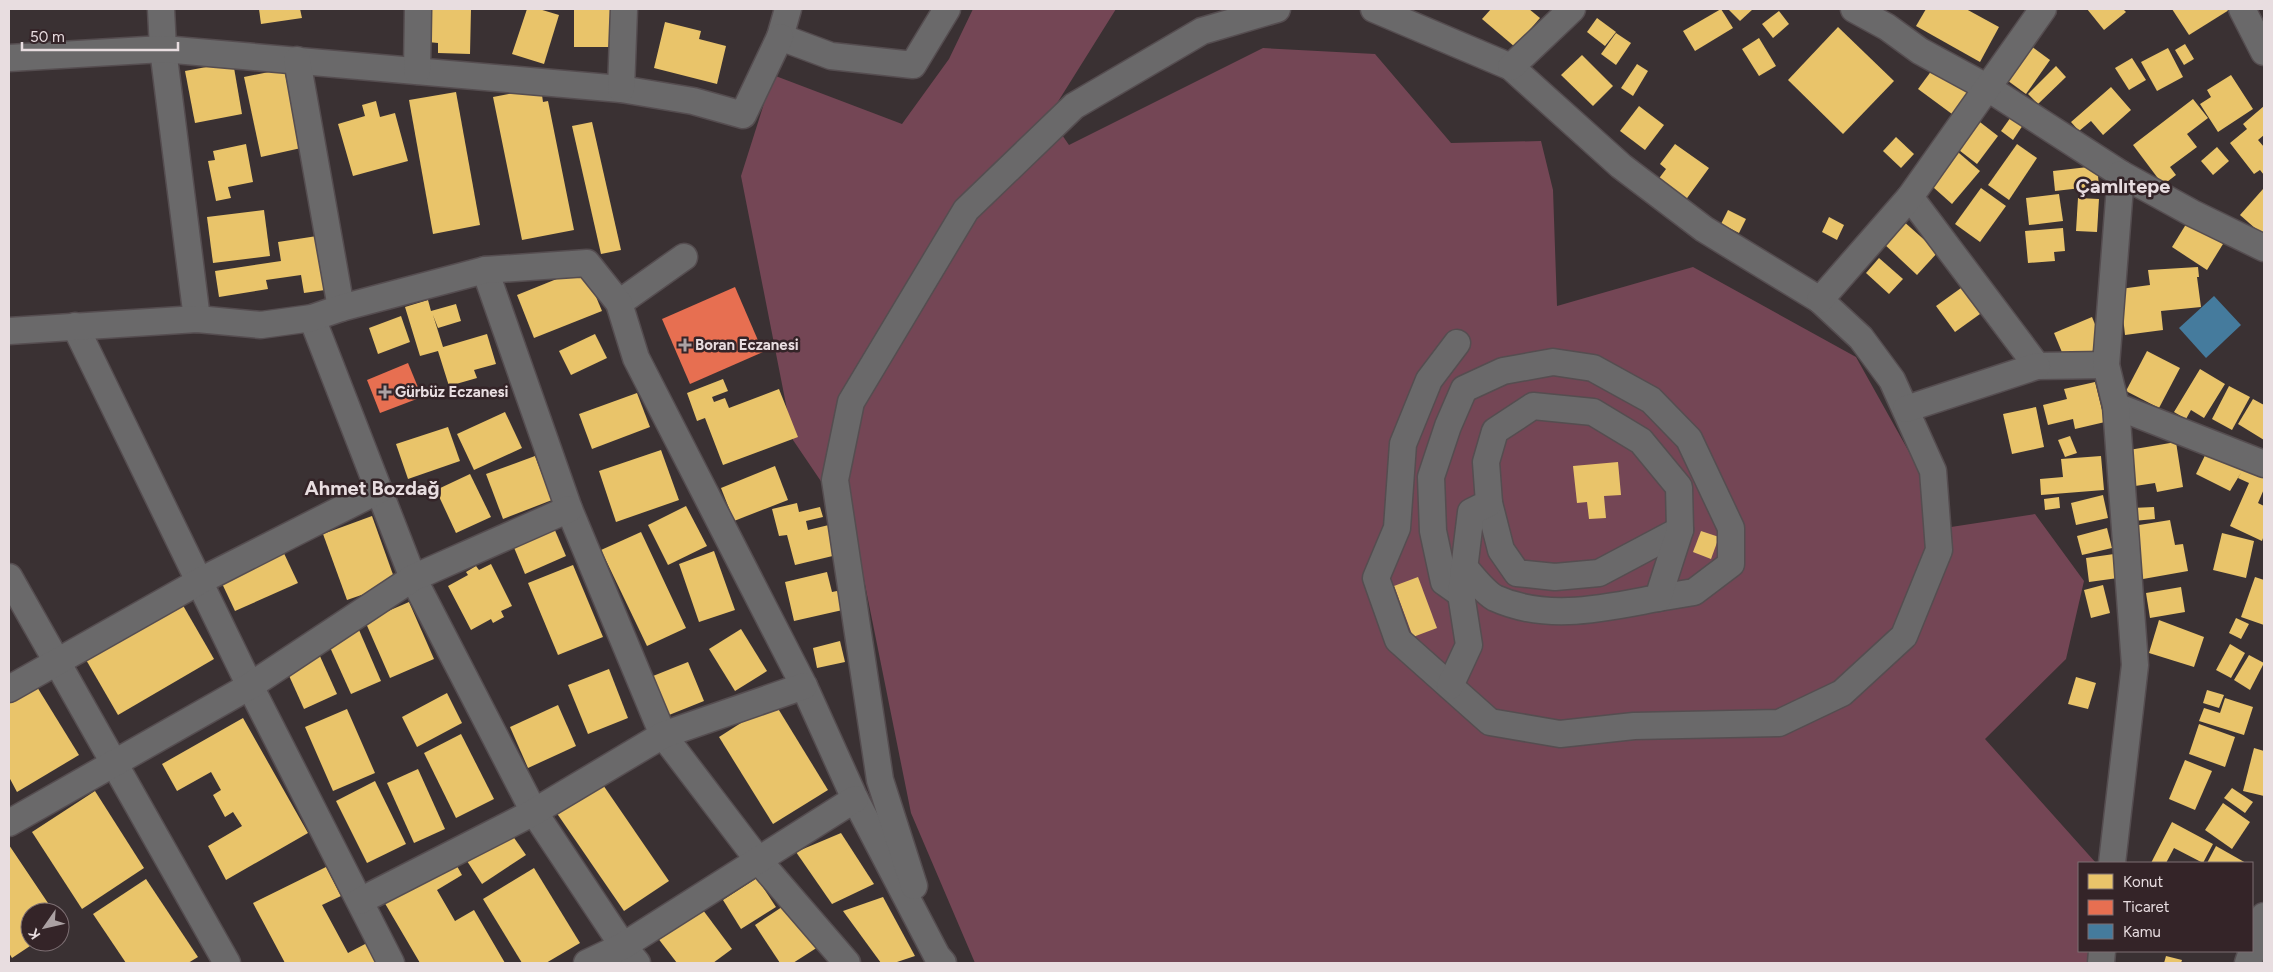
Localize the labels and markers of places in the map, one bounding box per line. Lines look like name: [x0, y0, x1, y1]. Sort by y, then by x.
place label: Boran Eczanesi: [695, 336, 799, 354]
marker: Boran Eczanesi: [679, 339, 691, 351]
place label: Gürbüz Eczanesi: [395, 383, 509, 401]
marker: Gürbüz Eczanesi: [379, 386, 391, 398]

